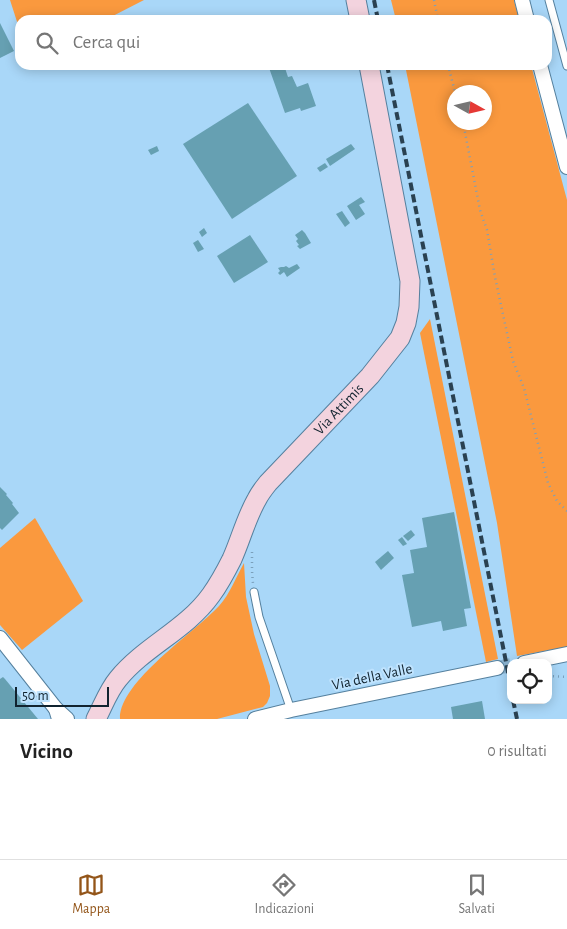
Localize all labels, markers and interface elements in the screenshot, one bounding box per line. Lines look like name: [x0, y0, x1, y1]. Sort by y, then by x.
search box: [15, 15, 552, 70]
icon: search: [33, 29, 61, 57]
text: Cerca qui: [73, 33, 140, 52]
north arrow: [447, 85, 492, 130]
street label: Via Attimis: [311, 380, 366, 437]
map controls: [507, 659, 552, 704]
button: locate: [507, 659, 552, 704]
street label: Via della Valle: [330, 661, 414, 693]
scale bar: [15, 684, 109, 707]
text: 50 m: [22, 689, 49, 703]
text: Vicino: [20, 741, 73, 762]
text: 0 risultati: [487, 743, 547, 759]
tab: Mappa: [72, 871, 110, 918]
tab: Indicazioni: [255, 871, 314, 918]
tab: Salvati: [459, 871, 495, 918]

